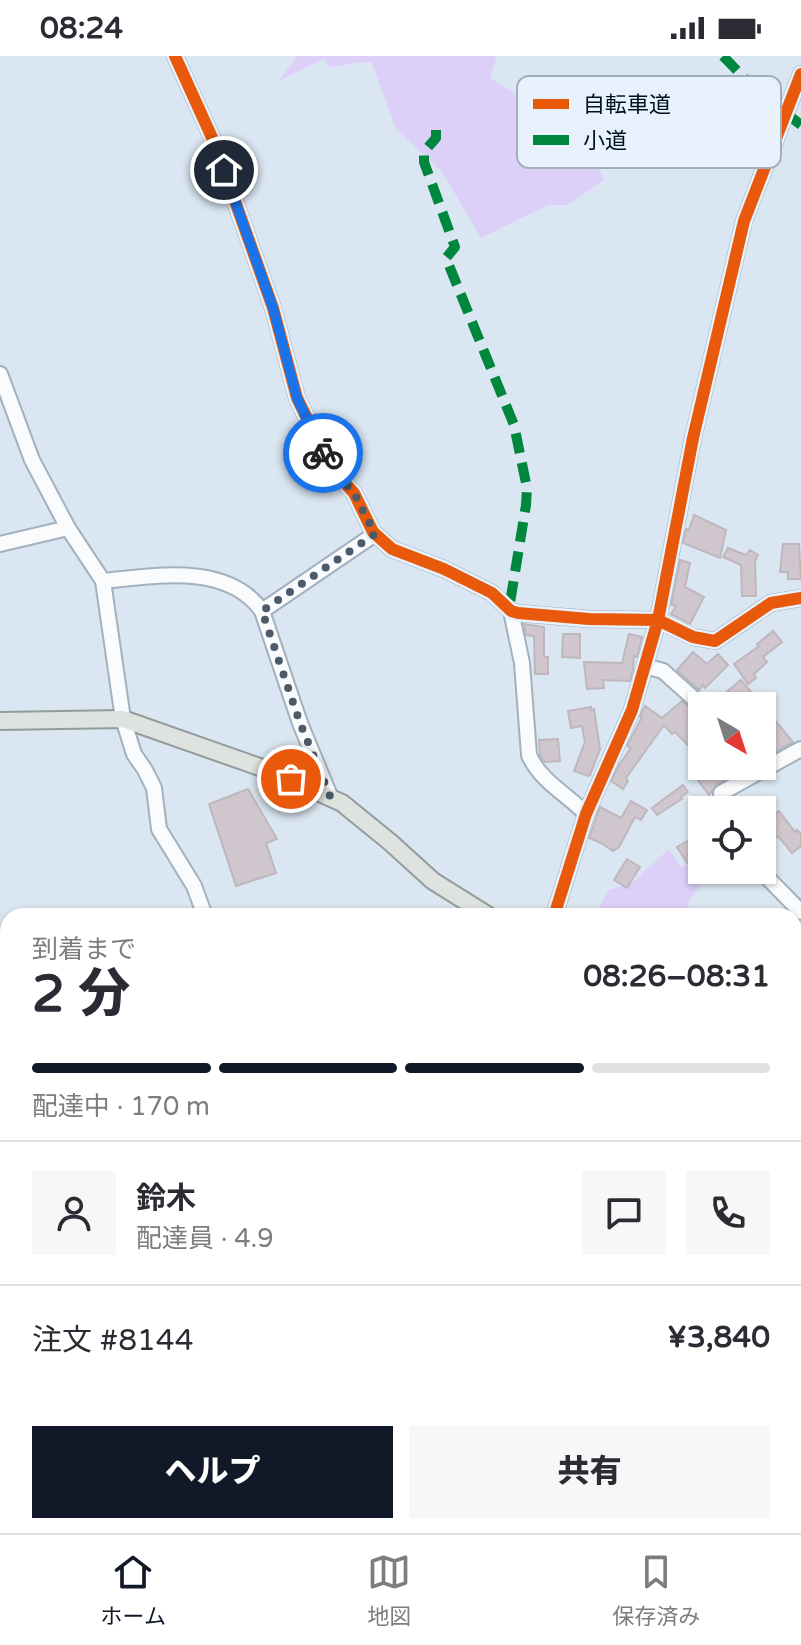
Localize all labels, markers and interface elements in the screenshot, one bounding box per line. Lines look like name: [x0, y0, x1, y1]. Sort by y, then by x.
text: 08:24: [40, 10, 123, 47]
legend: [517, 76, 781, 168]
text: 自転車道: [583, 92, 671, 118]
text: 小道: [583, 128, 627, 154]
pin: [190, 136, 258, 204]
icon: home: [202, 148, 246, 192]
courier: [283, 413, 363, 493]
icon: bike: [301, 431, 345, 475]
north arrow: [688, 692, 776, 780]
map controls: [688, 692, 776, 884]
pin: [257, 745, 325, 813]
icon: bag: [269, 757, 313, 801]
button: locate: [688, 796, 776, 884]
text: 到着まで: [32, 934, 136, 965]
text: 08:26–08:31: [583, 958, 770, 995]
text: 2 分: [32, 963, 130, 1026]
text: 配達中 · 170 m: [32, 1091, 210, 1122]
button: person: [32, 1171, 116, 1255]
button: chat: [582, 1171, 666, 1255]
button: phone: [686, 1171, 770, 1255]
text: 鈴木: [136, 1180, 196, 1217]
text: 配達員 · 4.9: [136, 1223, 274, 1254]
text: ¥3,840: [667, 1319, 770, 1356]
text: 注文 #8144: [32, 1322, 194, 1359]
button: ヘルプ: [32, 1426, 393, 1518]
button: 共有: [409, 1426, 770, 1518]
tab: ホーム: [101, 1550, 166, 1630]
tab: 地図: [367, 1550, 411, 1630]
tab: 保存済み: [612, 1550, 700, 1630]

